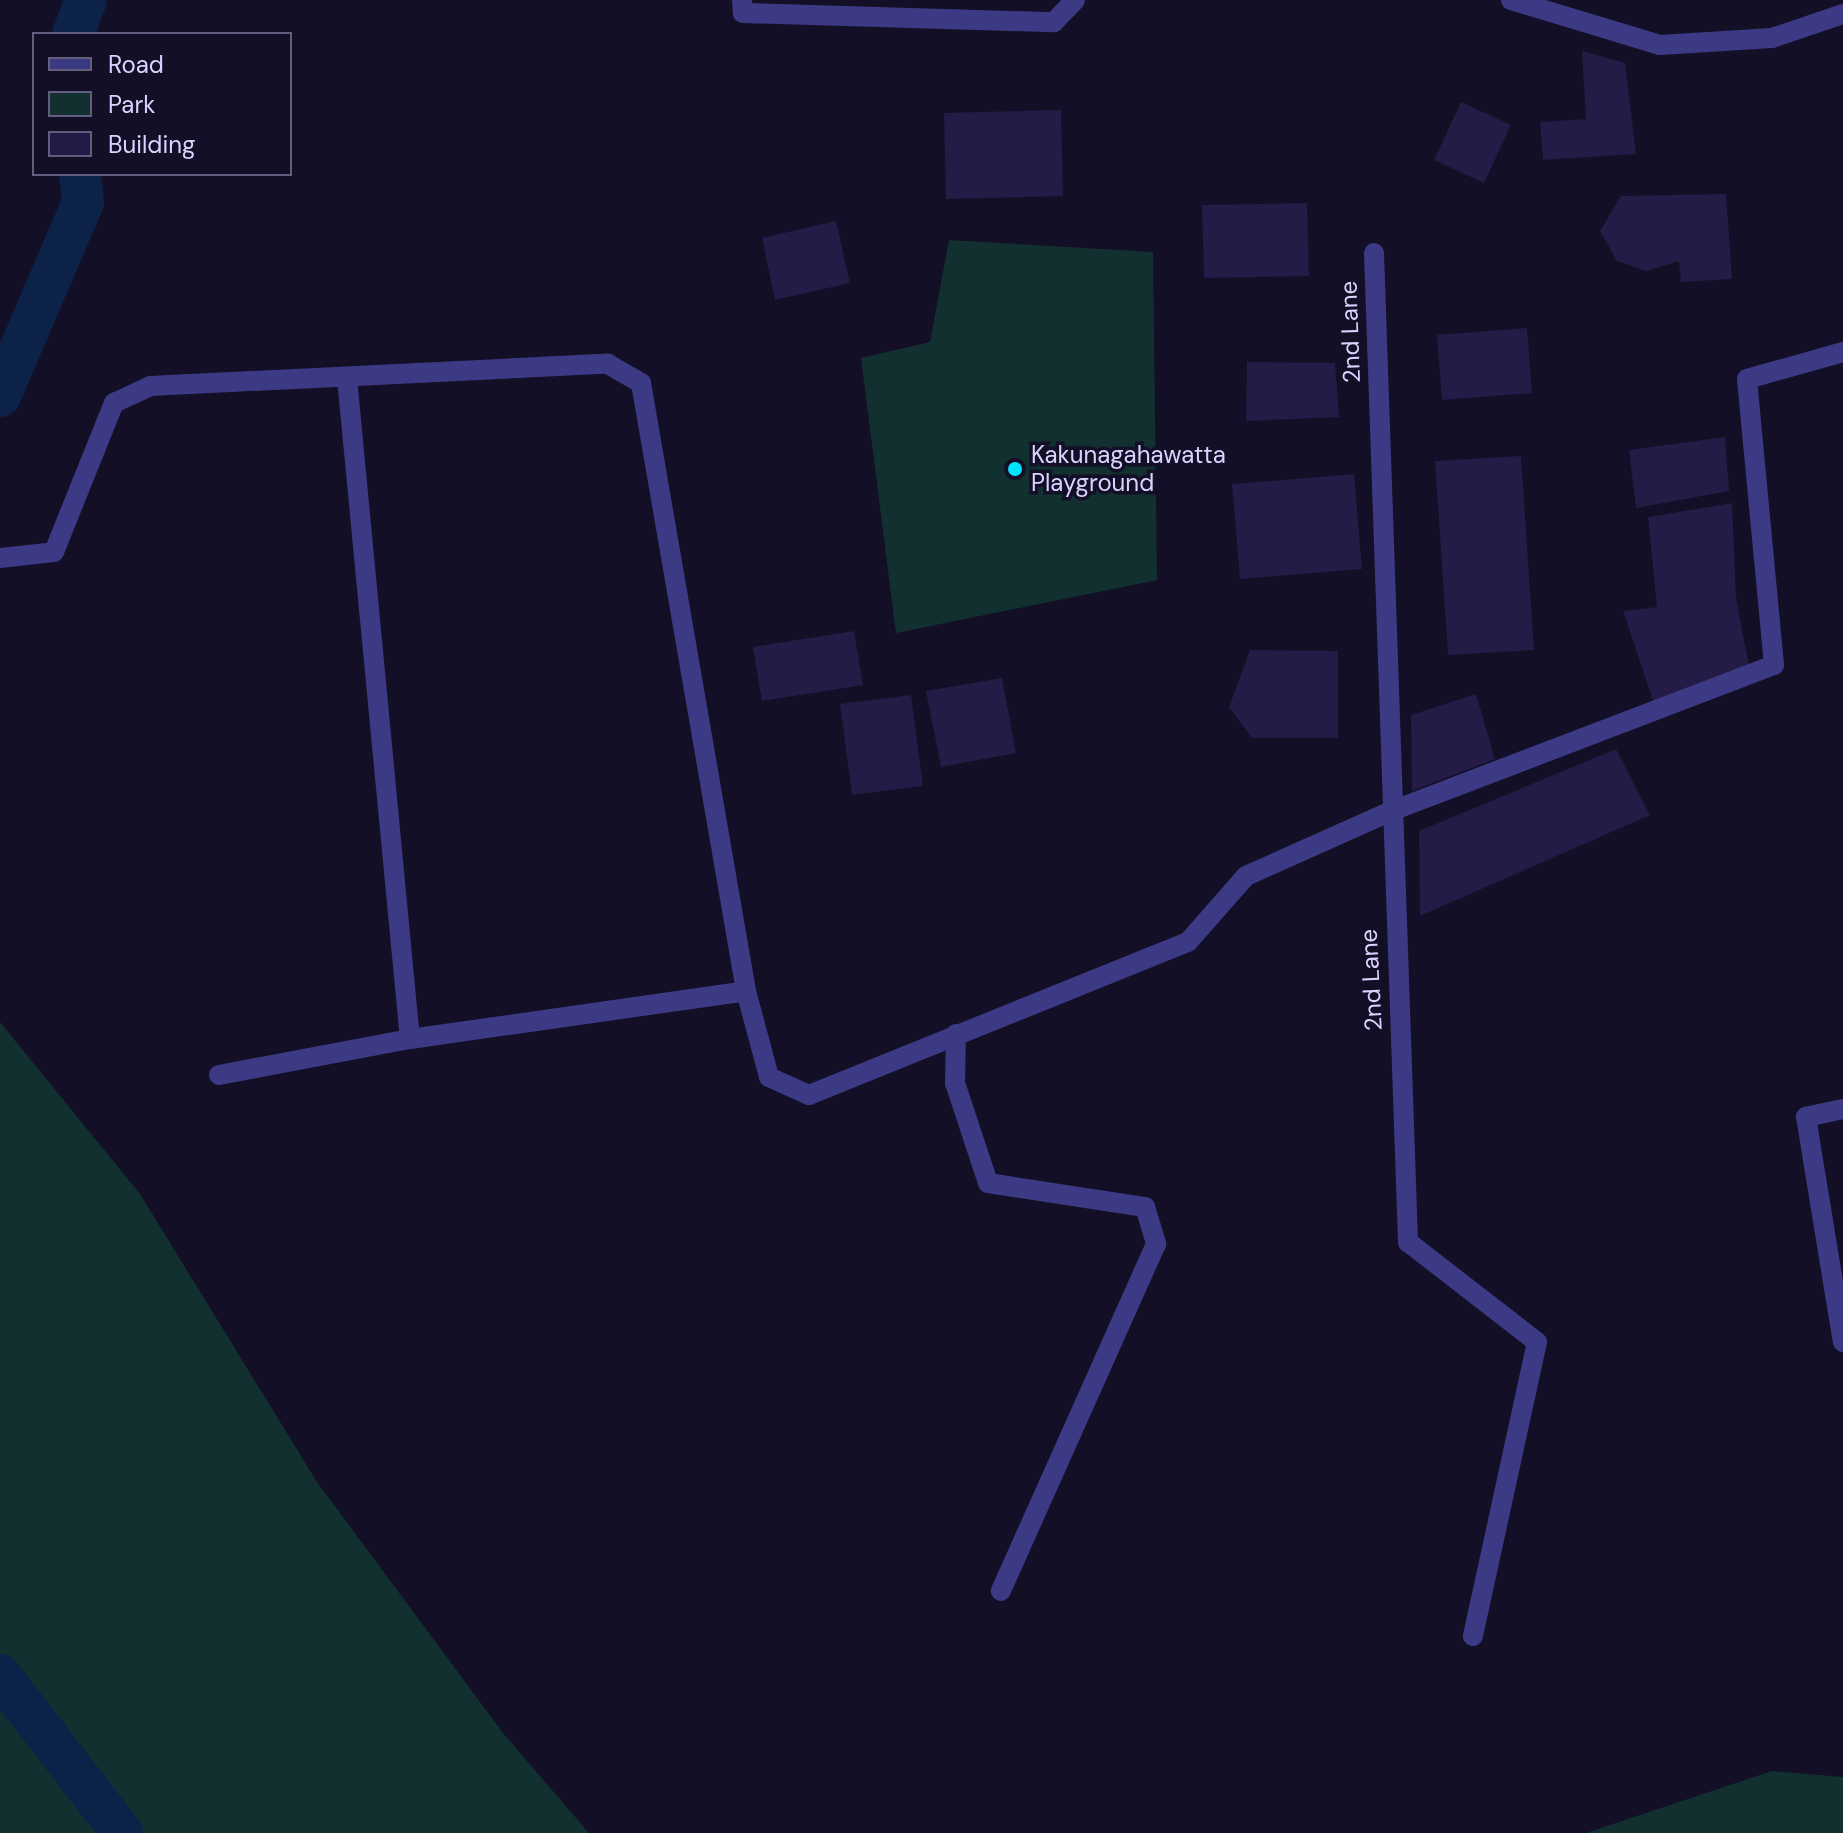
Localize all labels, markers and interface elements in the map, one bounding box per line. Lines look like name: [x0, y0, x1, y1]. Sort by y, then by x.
legend: [32, 32, 292, 176]
text: Road: [108, 49, 164, 80]
text: Park: [108, 89, 155, 120]
text: Building: [108, 129, 195, 160]
street label: 2nd Lane: [1334, 280, 1366, 384]
place label: Kakunagahawatta Playground: [1031, 441, 1226, 497]
marker: Kakunagahawatta Playground: [1006, 460, 1024, 478]
street label: 2nd Lane: [1354, 928, 1388, 1032]

